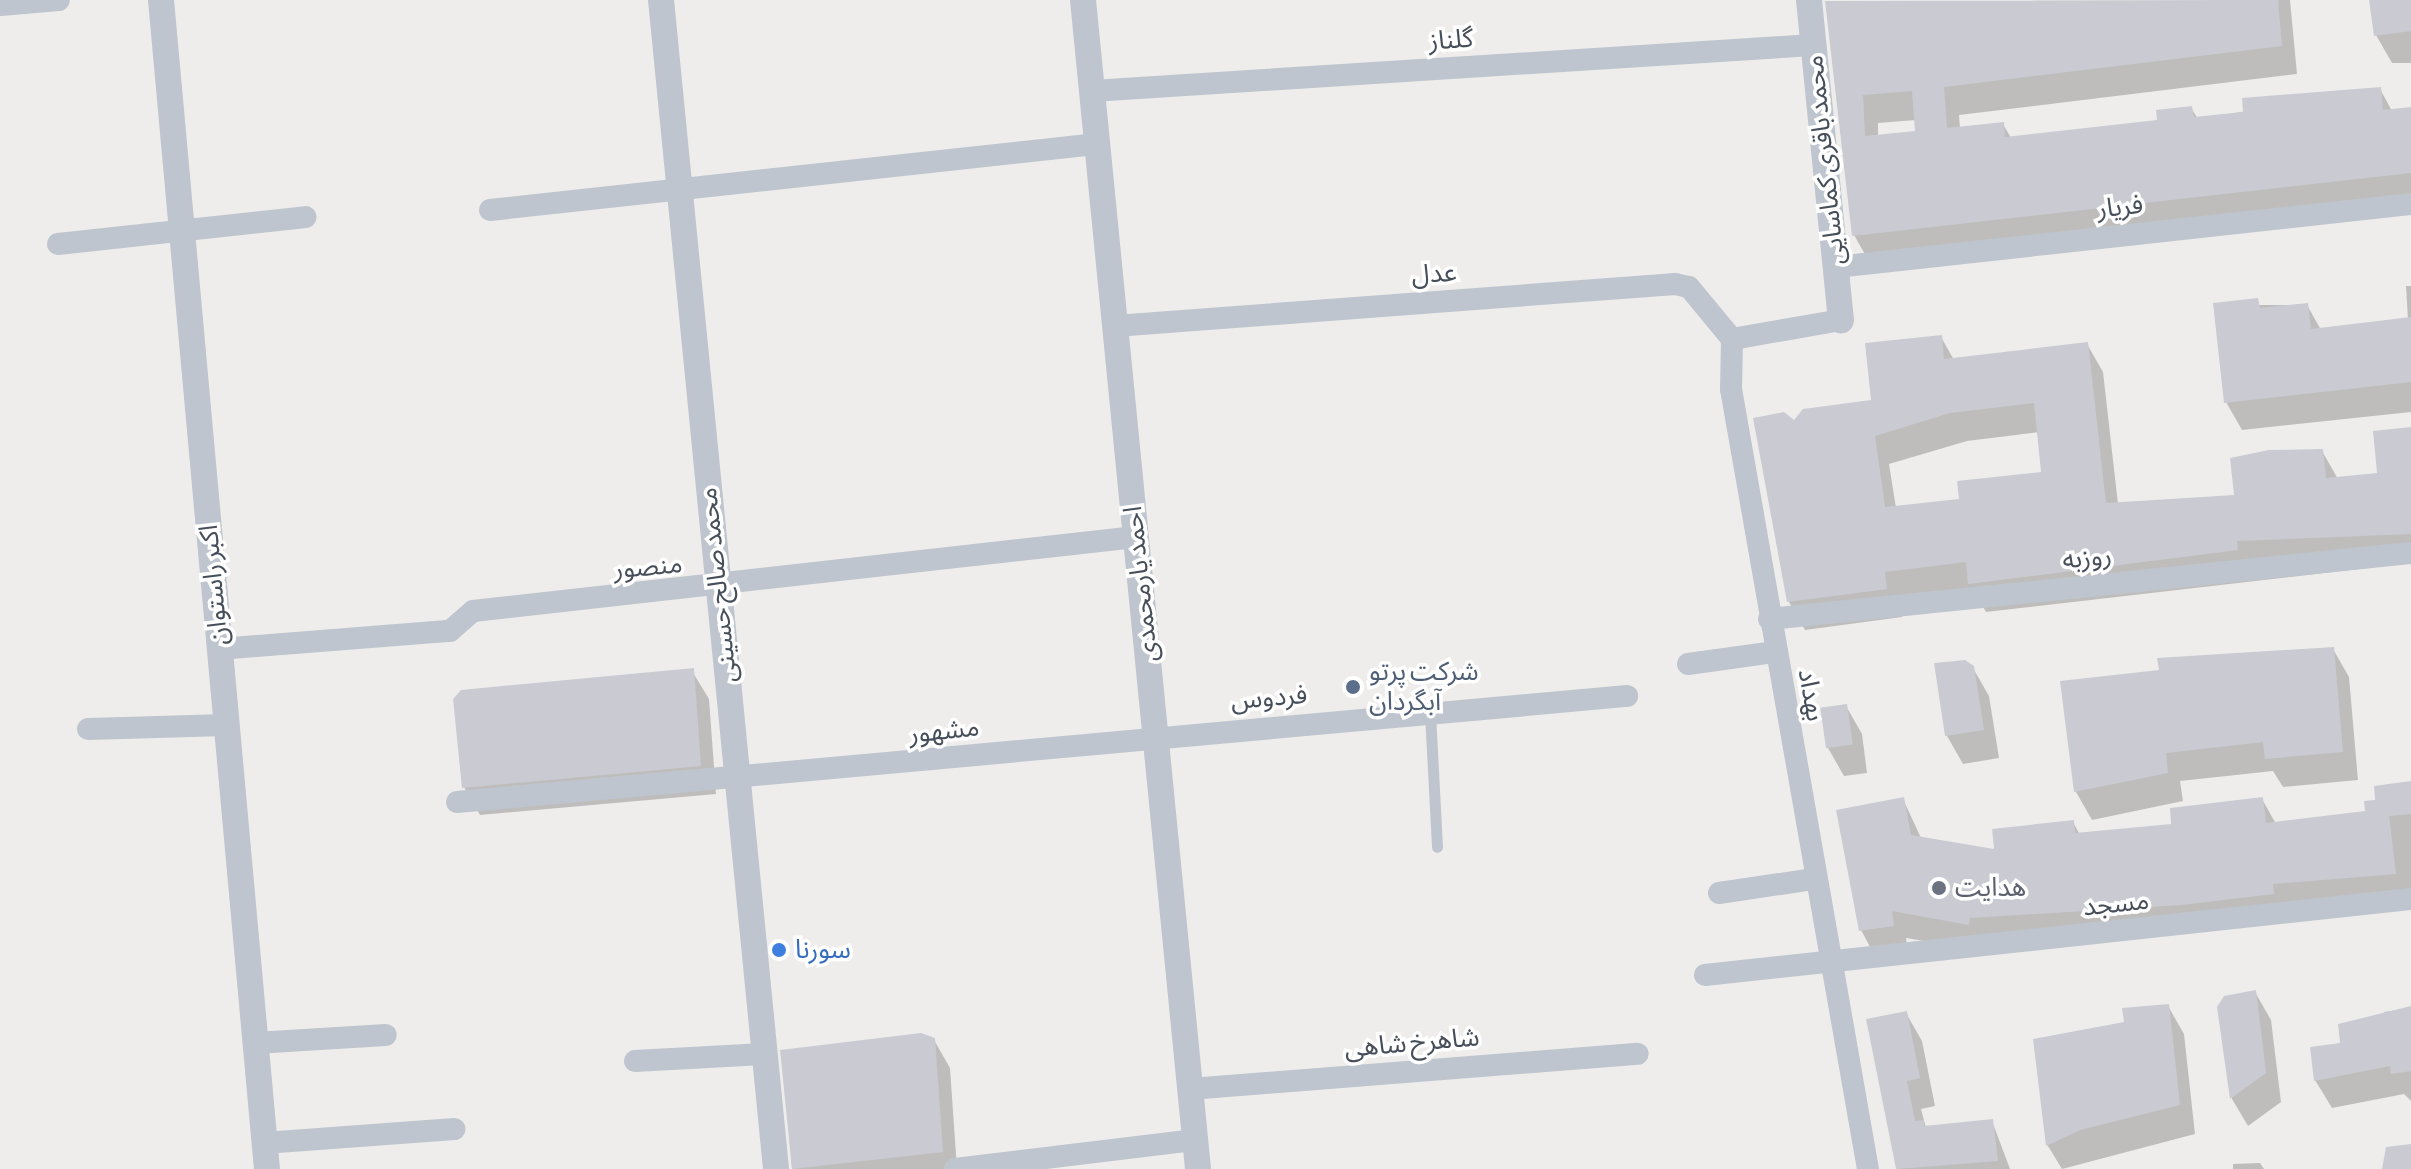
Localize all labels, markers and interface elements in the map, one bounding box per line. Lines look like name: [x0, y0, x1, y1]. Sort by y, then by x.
street label: گلناز: [1428, 23, 1474, 57]
street label: محمد باقری کماسایی: [1798, 54, 1852, 266]
street label: فریار: [2095, 189, 2145, 225]
street label: عدل: [1410, 257, 1458, 291]
street label: محمد صالح حسینی: [692, 486, 744, 684]
street label: احمد یارمحمدی: [1117, 504, 1165, 664]
street label: اکبر راستوان: [193, 523, 235, 647]
street label: روزبه: [2061, 540, 2113, 576]
street label: منصور: [612, 548, 684, 586]
place label: شرکت پرتو آبگردان: [1369, 656, 1479, 718]
street label: بهداد: [1791, 666, 1831, 724]
marker: شرکت پرتو آبگردان: [1344, 678, 1362, 696]
street label: فردوس: [1229, 679, 1309, 717]
street label: مشهور: [907, 712, 981, 750]
place label: هدایت: [1955, 872, 2026, 904]
marker: هدایت: [1930, 879, 1948, 897]
street label: مسجد: [2081, 885, 2151, 923]
place label: سورنا: [795, 934, 851, 966]
marker: سورنا: [770, 941, 788, 959]
street label: شاهرخ شاهی: [1343, 1022, 1481, 1064]

